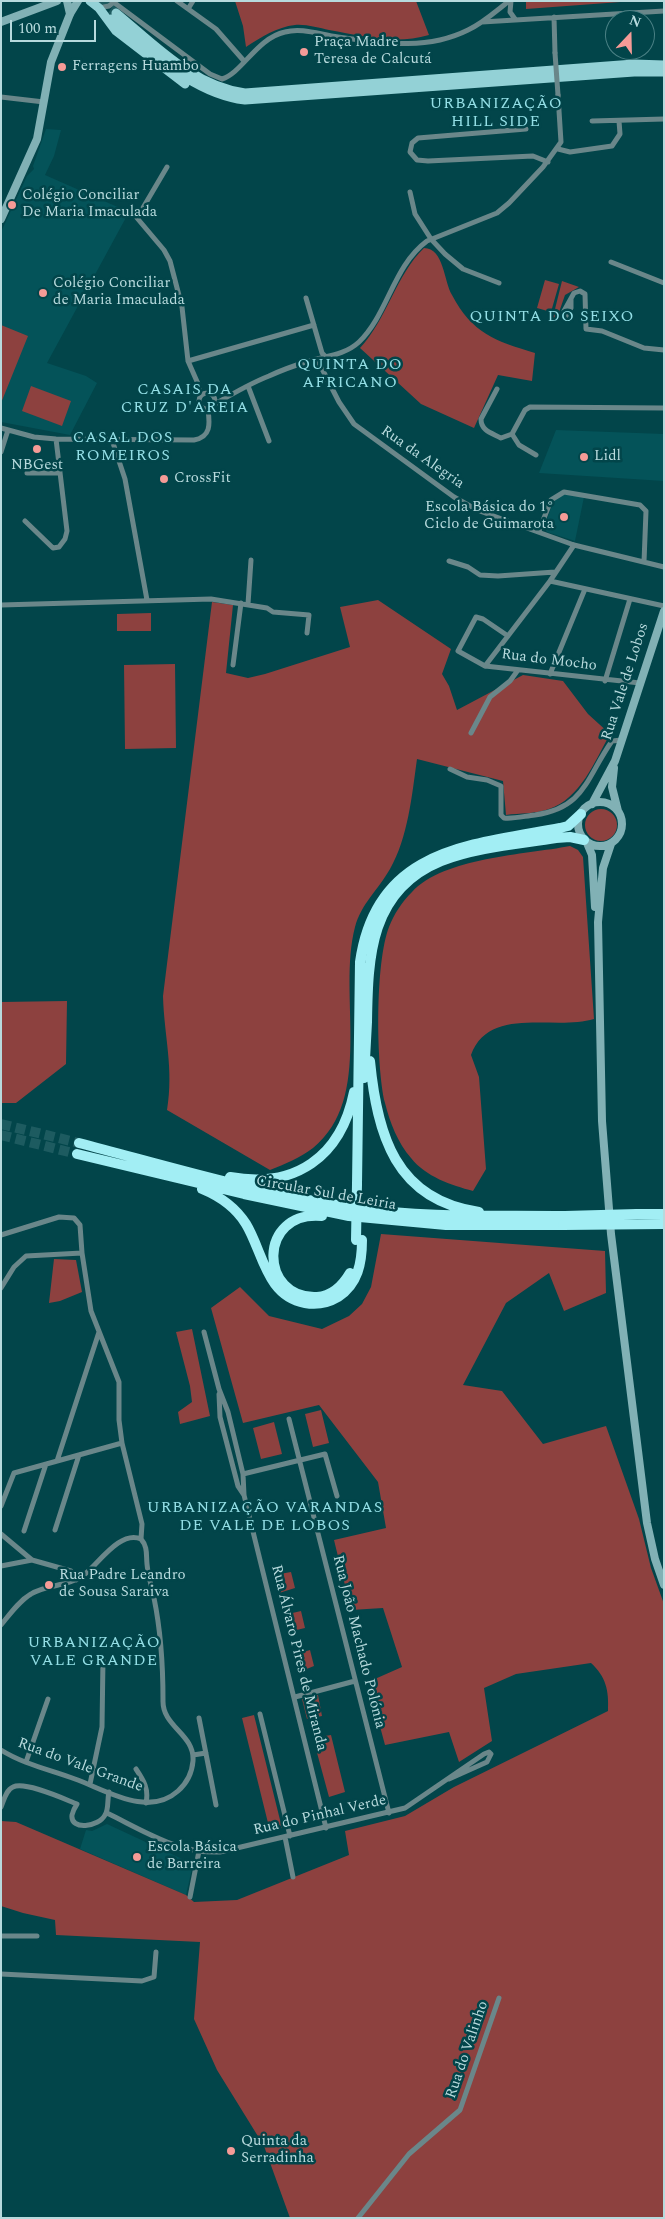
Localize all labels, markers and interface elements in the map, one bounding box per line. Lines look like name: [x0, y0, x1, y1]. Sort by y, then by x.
scale bar: [12, 10, 99, 42]
north arrow: [605, 10, 655, 60]
text: N: [626, 10, 644, 33]
text: 100 m: [18, 17, 57, 40]
place label: Praça Madre Teresa de Calcutá: [314, 34, 432, 69]
marker: Praça Madre Teresa de Calcutá: [298, 46, 310, 58]
place label: Ferragens Huambo: [72, 58, 199, 76]
marker: Ferragens Huambo: [56, 61, 68, 73]
district label: URBANIZAÇÃO HILL SIDE: [428, 95, 564, 133]
place label: Colégio Conciliar De Maria Imaculada: [22, 187, 157, 222]
marker: Colégio Conciliar De Maria Imaculada: [6, 199, 18, 211]
place label: Colégio Conciliar de Maria Imaculada: [53, 275, 185, 310]
marker: Colégio Conciliar de Maria Imaculada: [37, 287, 49, 299]
district label: QUINTA DO SEIXO: [468, 308, 636, 328]
district label: QUINTA DO AFRICANO: [296, 356, 404, 394]
district label: CASAIS DA CRUZ D'AREIA: [119, 381, 251, 419]
street label: Rua da Alegria: [377, 423, 467, 493]
district label: CASAL DOS ROMEIROS: [72, 429, 174, 467]
marker: NBGest: [31, 443, 43, 455]
place label: Lidl: [594, 448, 621, 466]
marker: Lidl: [578, 451, 590, 463]
place label: NBGest: [11, 457, 63, 475]
place label: CrossFit: [174, 470, 231, 488]
marker: CrossFit: [158, 473, 170, 485]
place label: Escola Básica do 1° Ciclo de Guimarota: [424, 499, 554, 534]
marker: Escola Básica do 1° Ciclo de Guimarota: [558, 511, 570, 523]
street label: Rua Vale de Lobos: [599, 621, 653, 743]
street label: Rua do Mocho: [500, 646, 598, 676]
street label: Circular Sul de Leiria: [255, 1173, 397, 1215]
district label: URBANIZAÇÃO VARANDAS DE VALE DE LOBOS: [144, 1499, 386, 1537]
street label: Rua João Machado Polónia: [328, 1553, 388, 1731]
street label: Rua Álvaro Pires de Miranda: [266, 1563, 330, 1753]
place label: Rua Padre Leandro de Sousa Saraiva: [59, 1567, 186, 1602]
marker: Rua Padre Leandro de Sousa Saraiva: [43, 1579, 55, 1591]
district label: URBANIZAÇÃO VALE GRANDE: [26, 1634, 162, 1672]
street label: Rua do Vale Grande: [15, 1735, 145, 1797]
street label: Rua do Pinhal Verde: [252, 1792, 388, 1840]
place label: Escola Básica de Barreira: [147, 1839, 237, 1874]
marker: Escola Básica de Barreira: [131, 1851, 143, 1863]
street label: Rua do Valinho: [443, 1999, 493, 2101]
place label: Quinta da Serradinha: [241, 2133, 314, 2168]
marker: Quinta da Serradinha: [225, 2145, 237, 2157]

